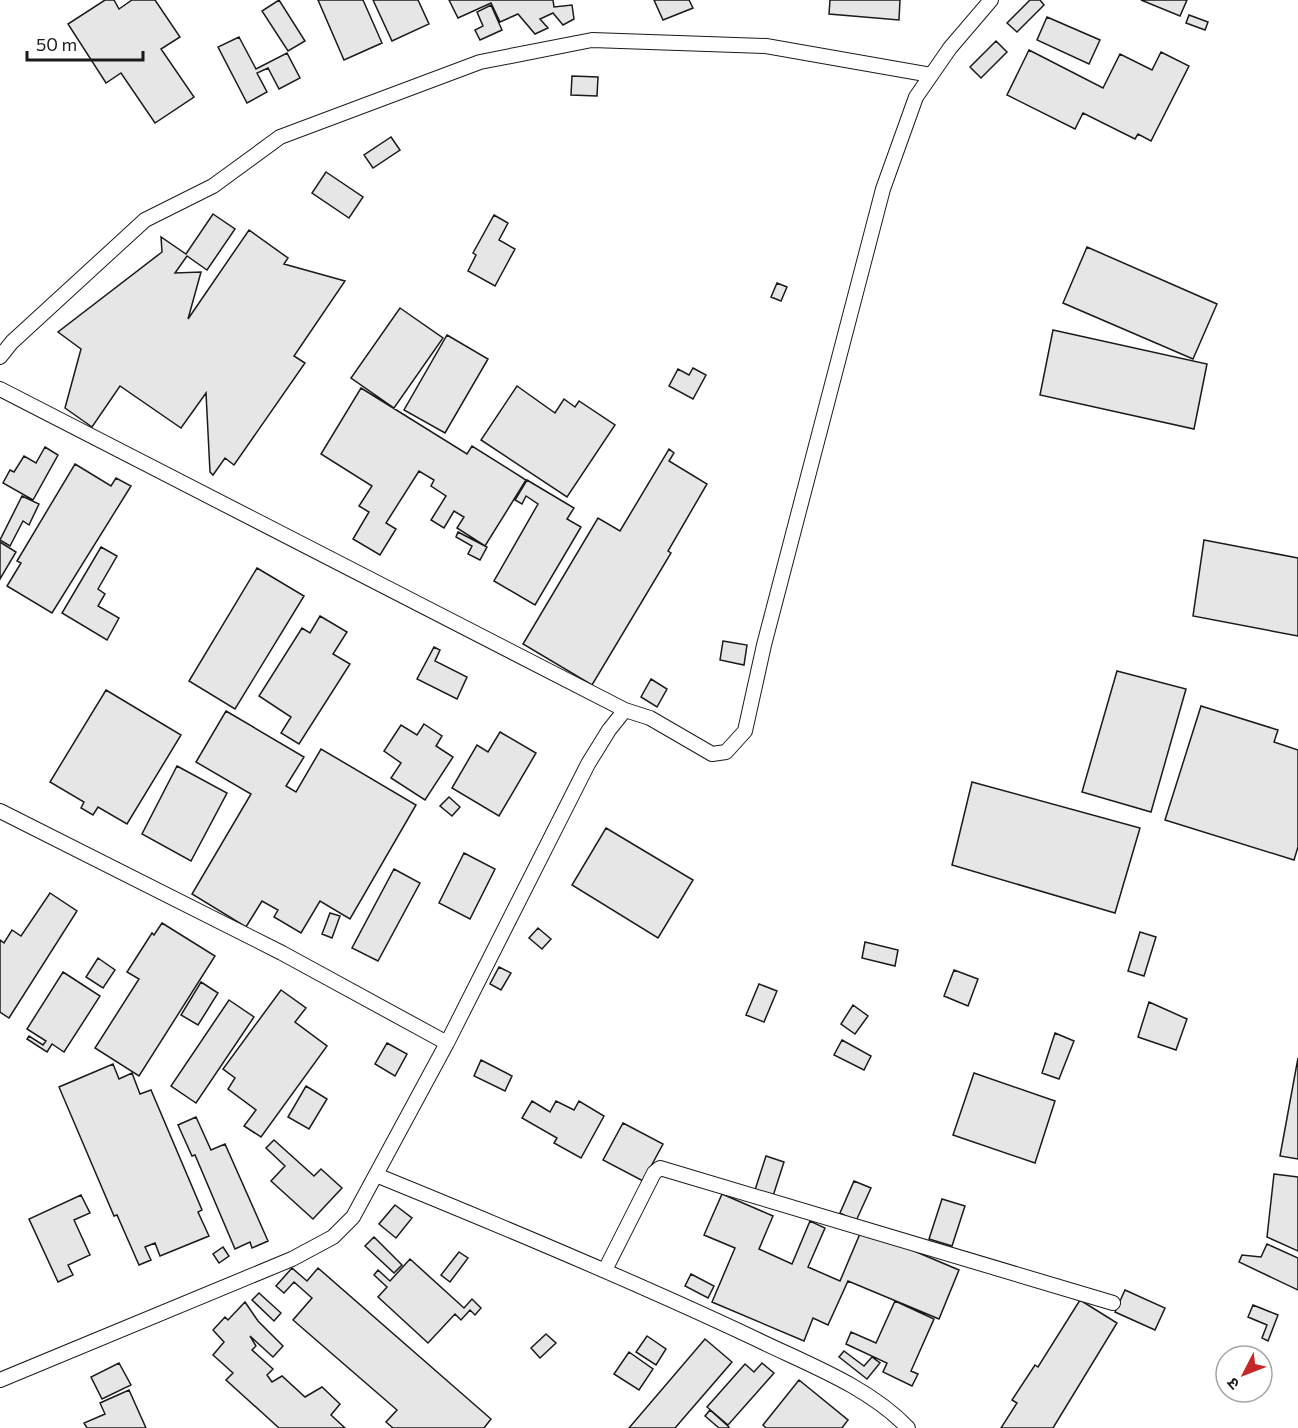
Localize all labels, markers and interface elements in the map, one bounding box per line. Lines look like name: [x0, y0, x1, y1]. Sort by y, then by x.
scale bar: [27, 24, 142, 62]
text: 50 m: [36, 33, 77, 55]
north arrow: [1214, 1344, 1274, 1404]
text: उ: [1222, 1374, 1243, 1394]

